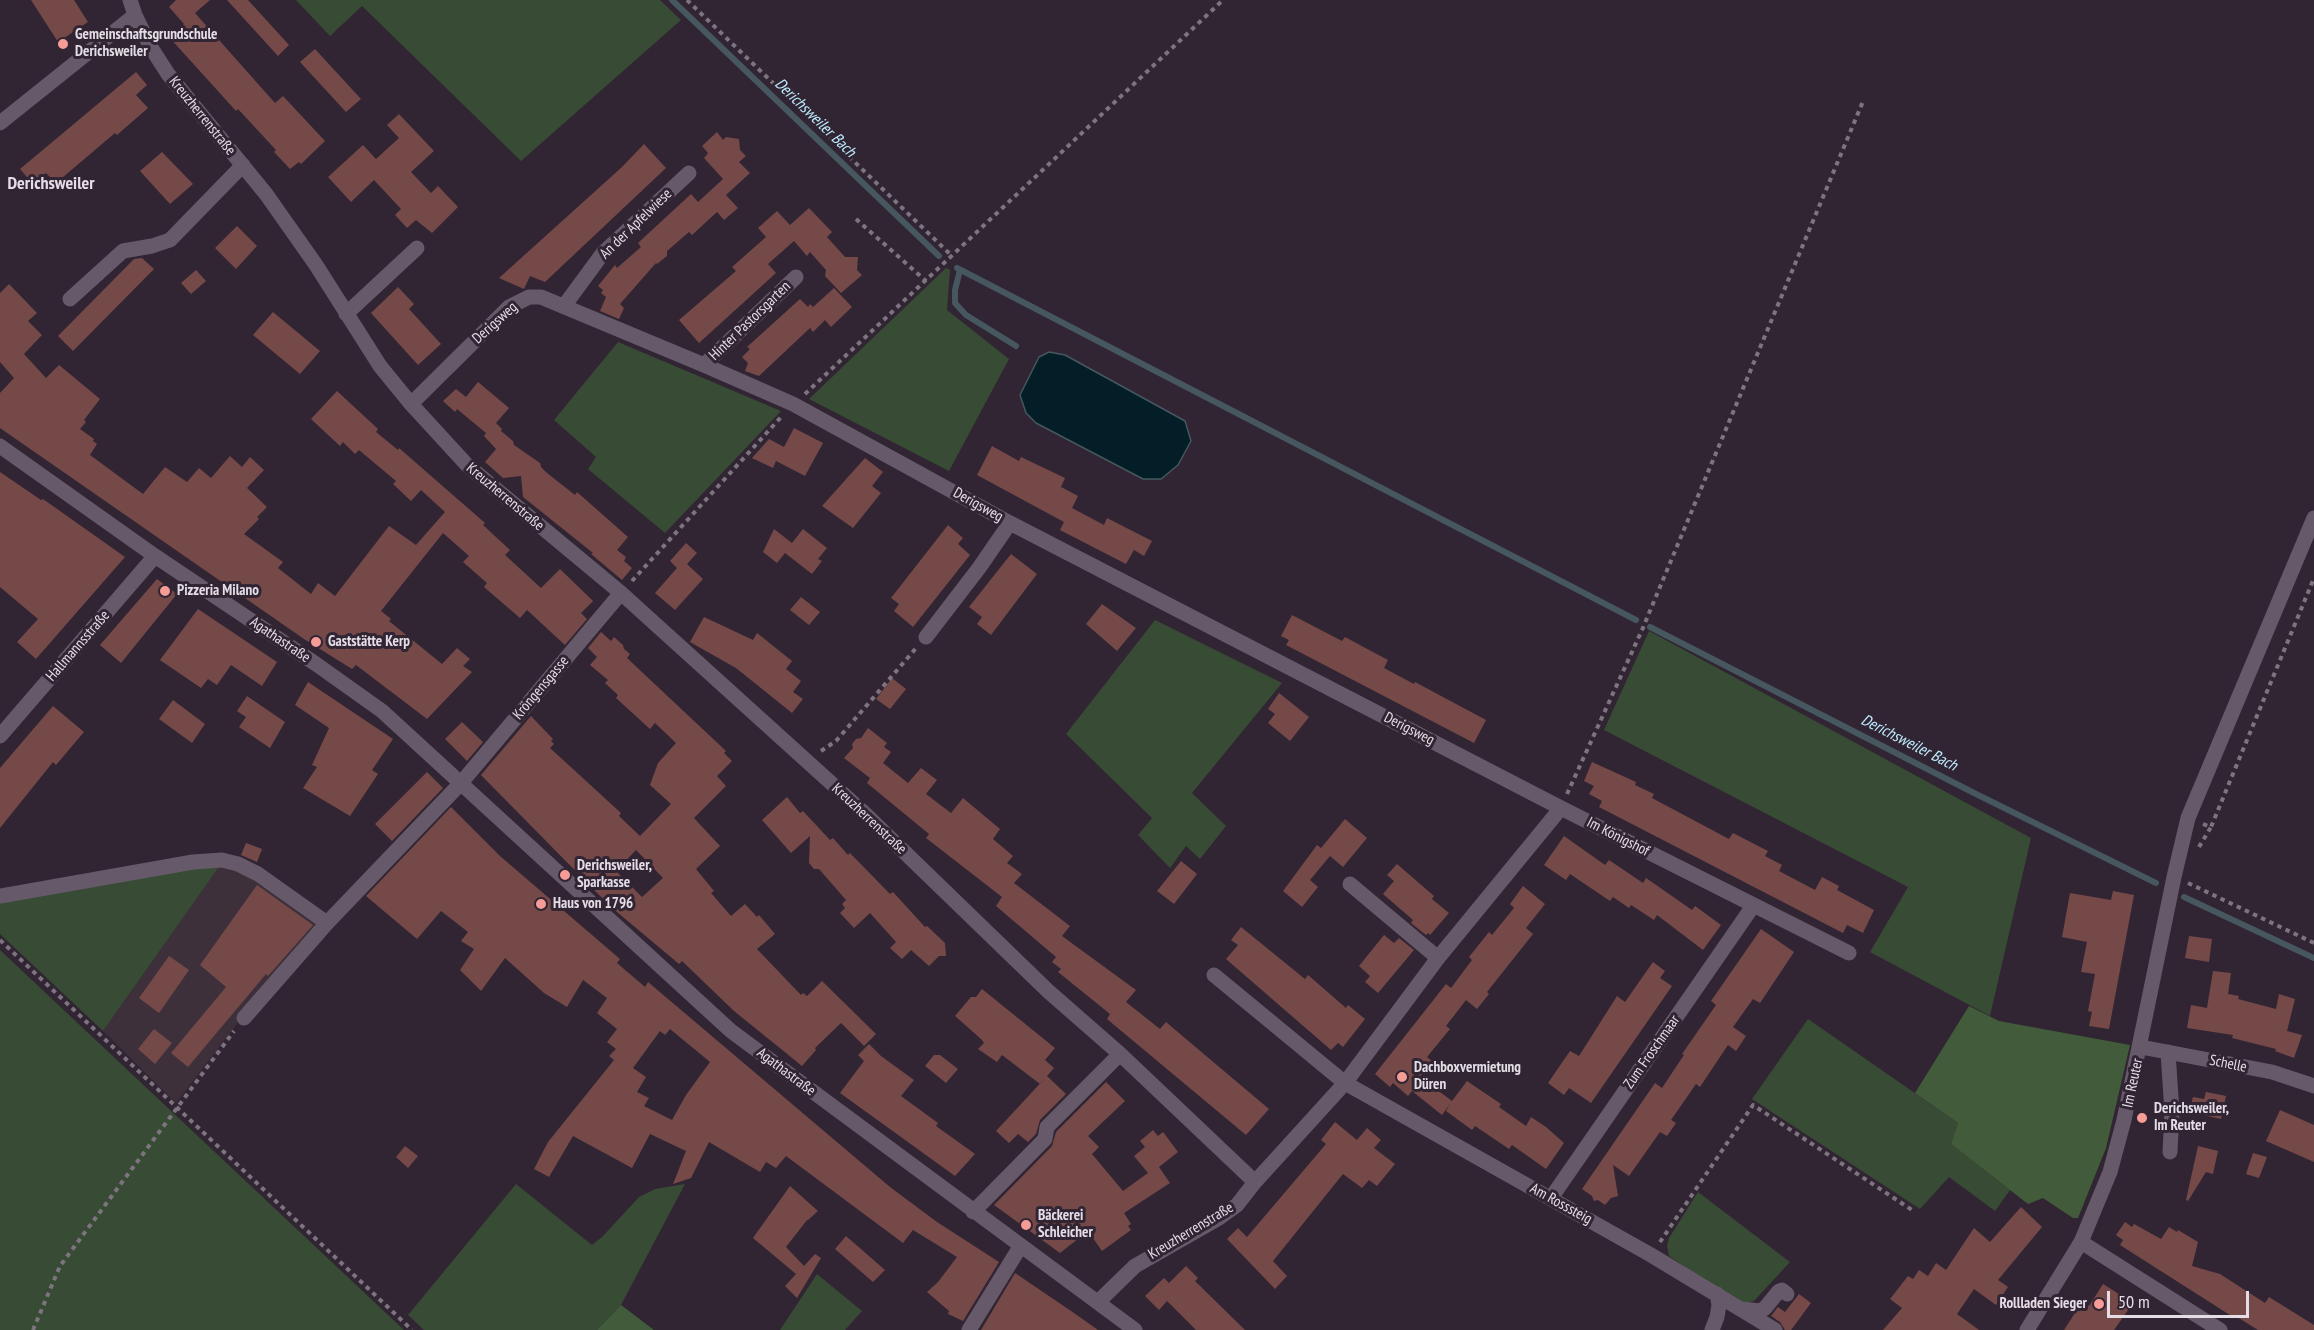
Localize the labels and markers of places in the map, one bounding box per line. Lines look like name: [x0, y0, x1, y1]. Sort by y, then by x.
place label: Gemeinschaftsgrundschule Derichsweiler: [75, 26, 218, 61]
marker: Gemeinschaftsgrundschule Derichsweiler: [56, 37, 70, 51]
place label: Pizzeria Milano: [177, 582, 259, 600]
marker: Pizzeria Milano: [158, 584, 172, 598]
place label: Gaststätte Kerp: [328, 633, 410, 651]
marker: Gaststätte Kerp: [309, 635, 323, 649]
place label: Derichsweiler, Sparkasse: [577, 857, 652, 892]
marker: Derichsweiler, Sparkasse: [558, 868, 572, 882]
place label: Haus von 1796: [553, 895, 633, 913]
marker: Haus von 1796: [534, 897, 548, 911]
place label: Dachboxvermietung Düren: [1414, 1059, 1521, 1094]
marker: Dachboxvermietung Düren: [1395, 1070, 1409, 1084]
place label: Derichsweiler, Im Reuter: [2154, 1100, 2229, 1135]
marker: Derichsweiler, Im Reuter: [2135, 1111, 2149, 1125]
place label: Bäckerei Schleicher: [1038, 1207, 1093, 1242]
marker: Bäckerei Schleicher: [1019, 1218, 1033, 1232]
place label: Rollladen Sieger: [2000, 1295, 2087, 1313]
marker: Rollladen Sieger: [2092, 1297, 2106, 1311]

